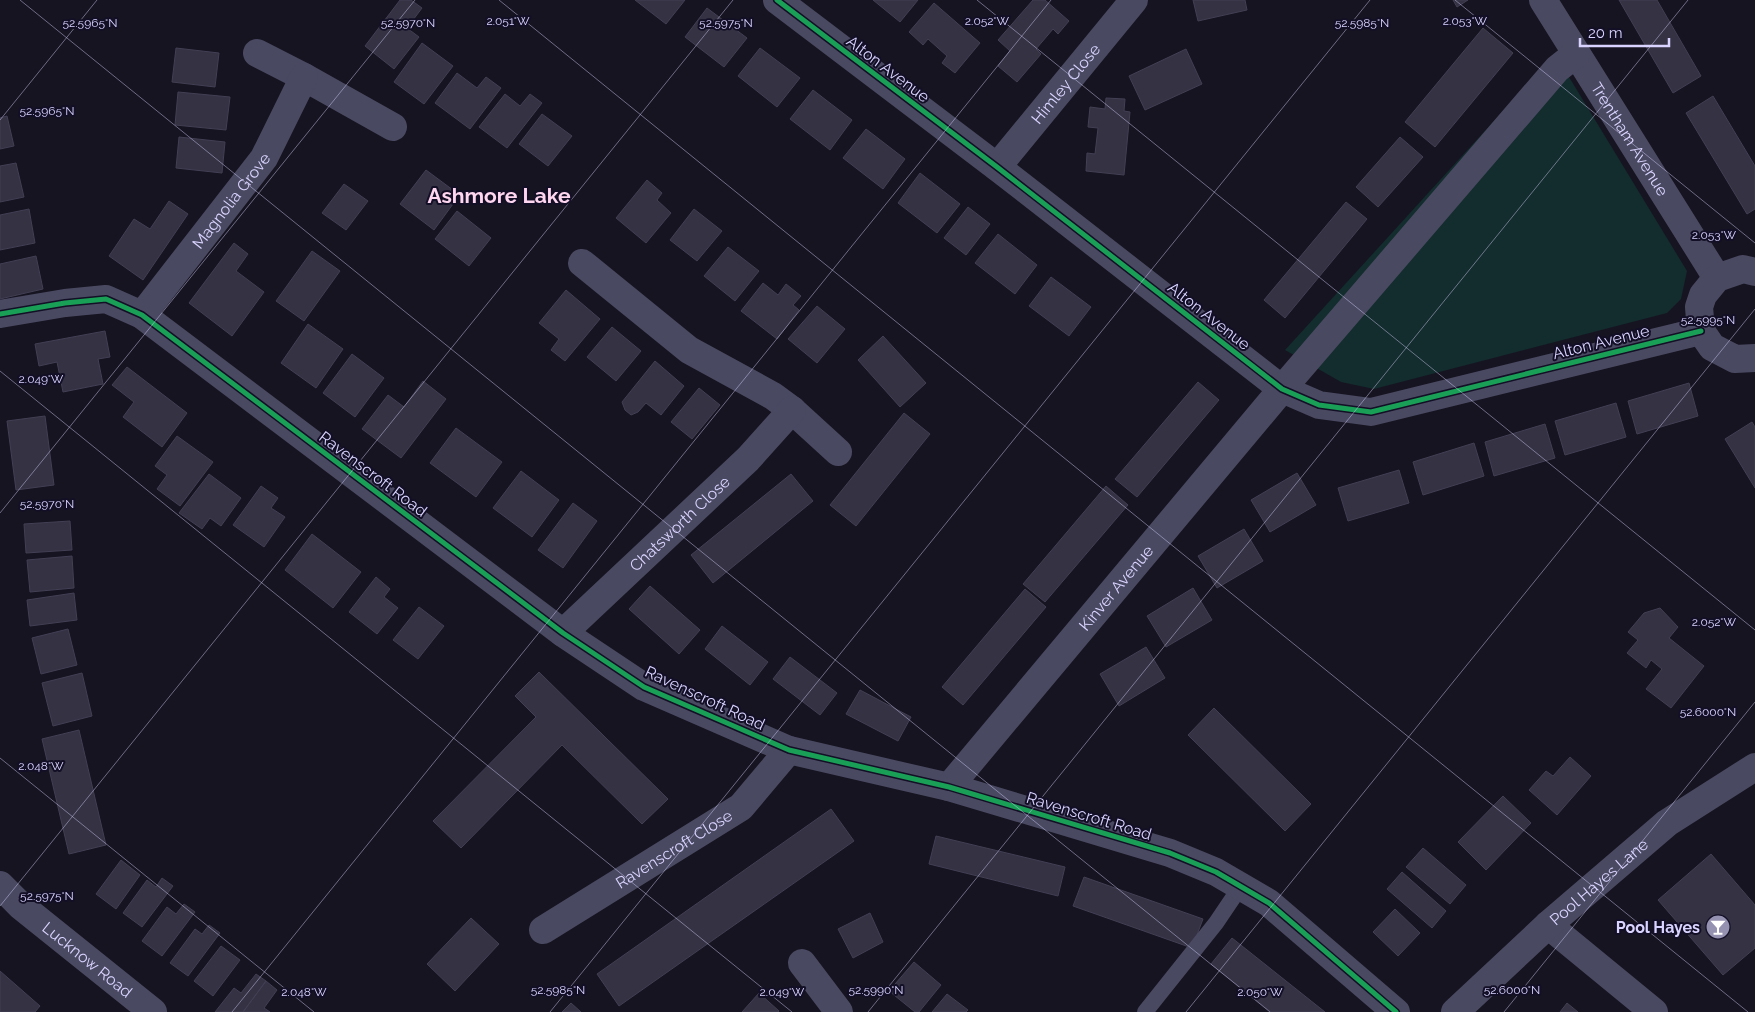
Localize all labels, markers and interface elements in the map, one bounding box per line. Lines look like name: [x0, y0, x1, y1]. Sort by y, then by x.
text: 2.051°W: [486, 14, 530, 28]
text: 2.052°W: [965, 14, 1010, 28]
text: 2.053°W: [1443, 14, 1488, 28]
scale bar: [1580, 15, 1669, 47]
text: 52.5965°N: [63, 16, 117, 30]
text: 52.5970°N: [381, 16, 435, 30]
text: 52.5975°N: [699, 16, 753, 30]
text: 52.5985°N: [1335, 16, 1389, 30]
text: 20 m: [1588, 24, 1623, 42]
street label: Alton Avenue: [843, 32, 933, 106]
street label: Himley Close: [1027, 40, 1104, 127]
street label: Trentham Avenue: [1587, 79, 1673, 199]
text: 52.5965°N: [20, 104, 74, 118]
street label: Magnolia Grove: [188, 149, 274, 252]
district label: Ashmore Lake: [428, 183, 571, 208]
text: 2.053°W: [1692, 228, 1737, 242]
street label: Alton Avenue: [1164, 278, 1254, 354]
text: 52.5995°N: [1681, 313, 1735, 327]
street label: Alton Avenue: [1551, 321, 1651, 363]
text: 2.049°W: [19, 372, 64, 386]
street label: Ravenscroft Road: [315, 427, 431, 521]
street label: Chatsworth Close: [625, 472, 734, 575]
text: 52.5970°N: [20, 497, 74, 511]
street label: Kinver Avenue: [1075, 541, 1157, 634]
text: 2.052°W: [1692, 615, 1737, 629]
street label: Ravenscroft Road: [642, 662, 768, 734]
text: 52.6000°N: [1680, 705, 1736, 719]
text: 2.048°W: [18, 759, 64, 773]
street label: Ravenscroft Road: [1024, 788, 1154, 844]
street label: Ravenscroft Close: [612, 805, 736, 892]
street label: Pool Hayes Lane: [1546, 834, 1652, 929]
text: 52.5975°N: [20, 889, 74, 903]
bar icon: Pool Hayes: [1705, 914, 1731, 940]
street label: Lucknow Road: [39, 918, 136, 1001]
place label: Pool Hayes: [1616, 918, 1700, 937]
text: 52.5985°N: [531, 983, 585, 997]
text: 52.5990°N: [848, 983, 904, 997]
text: 52.6000°N: [1484, 983, 1540, 997]
text: 2.048°W: [281, 985, 327, 999]
text: 2.049°W: [760, 985, 805, 999]
text: 2.050°W: [1237, 985, 1283, 999]

